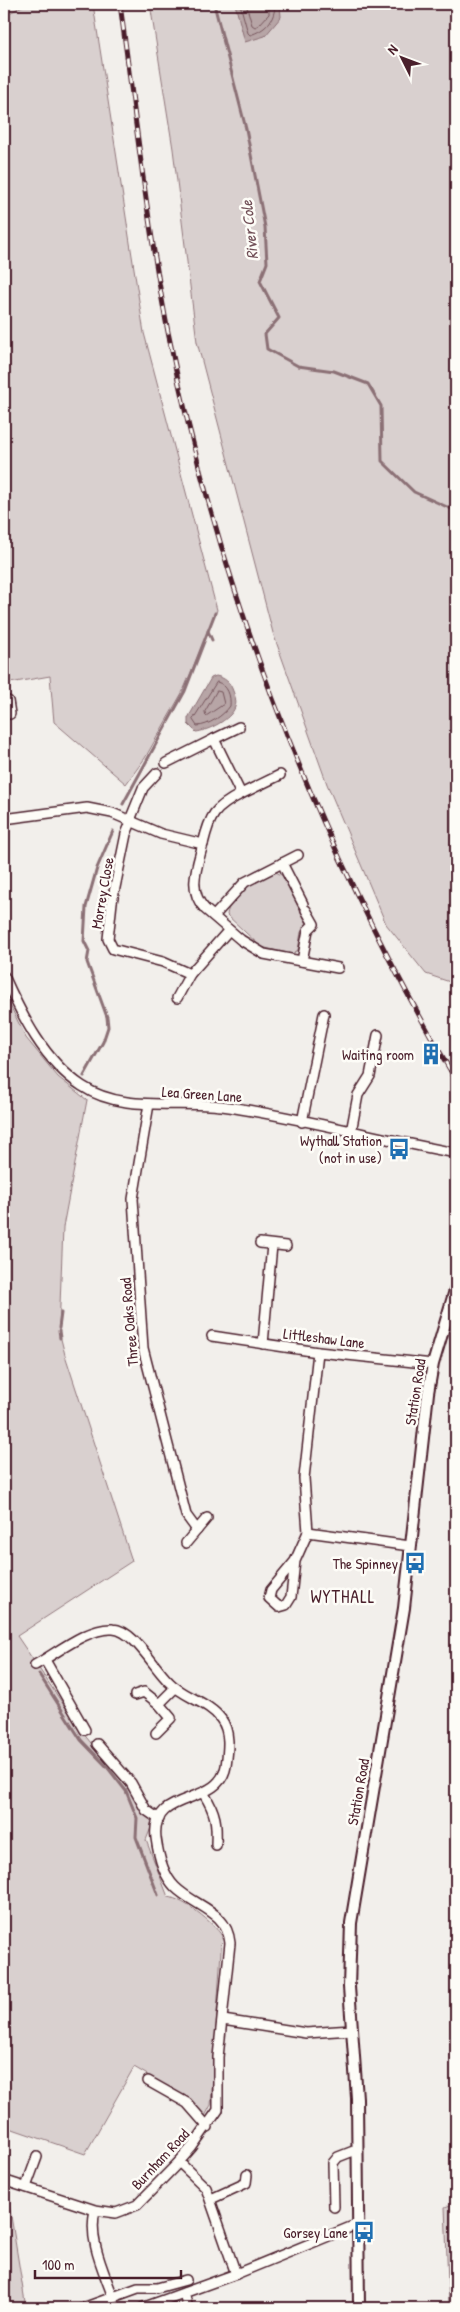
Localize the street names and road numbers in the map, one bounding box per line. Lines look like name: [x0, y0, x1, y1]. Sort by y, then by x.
street label: Morrey Close: [85, 856, 119, 930]
street label: Lea Green Lane: [161, 1081, 243, 1107]
street label: Three Oaks Road: [115, 1277, 143, 1367]
street label: Littleshaw Lane: [282, 1323, 366, 1353]
street label: Station Road: [399, 1357, 431, 1427]
street label: Station Road: [342, 1757, 374, 1827]
street label: Burnham Road: [126, 2124, 194, 2194]

